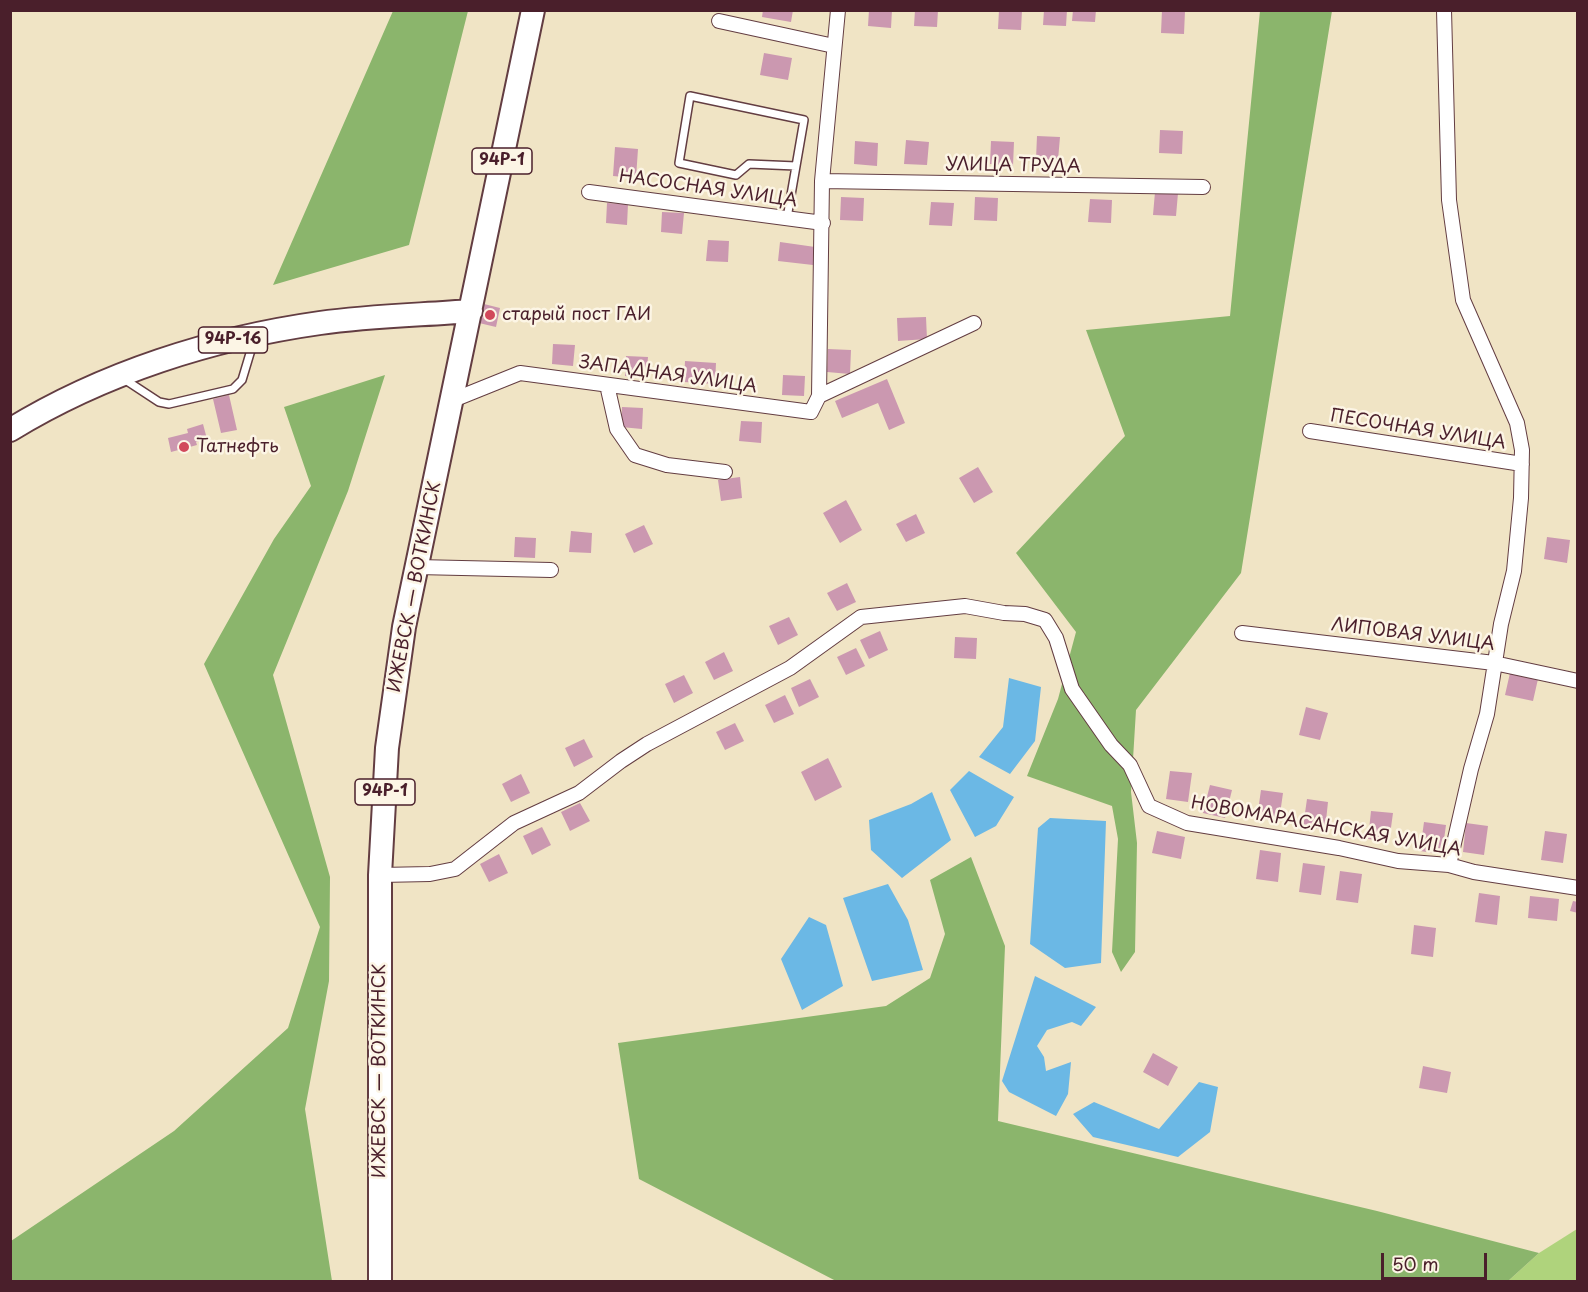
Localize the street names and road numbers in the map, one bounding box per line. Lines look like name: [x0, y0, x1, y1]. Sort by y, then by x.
road number: 94Р-1: [472, 148, 532, 174]
street label: УЛИЦА ТРУДА: [945, 154, 1081, 178]
street label: НАСОСНАЯ УЛИЦА: [617, 166, 799, 212]
road number: 94Р-16: [198, 327, 268, 353]
street label: ЗАПАДНАЯ УЛИЦА: [578, 352, 758, 398]
street label: ПЕСОЧНАЯ УЛИЦА: [1329, 405, 1507, 455]
street label: ИЖЕВСК — ВОТКИНСК: [384, 480, 446, 694]
street label: ЛИПОВАЯ УЛИЦА: [1330, 614, 1496, 656]
road number: 94Р-1: [355, 779, 415, 805]
street label: НОВОМАРАСАНСКАЯ УЛИЦА: [1189, 793, 1463, 861]
street label: ИЖЕВСК — ВОТКИНСК: [369, 964, 391, 1178]

